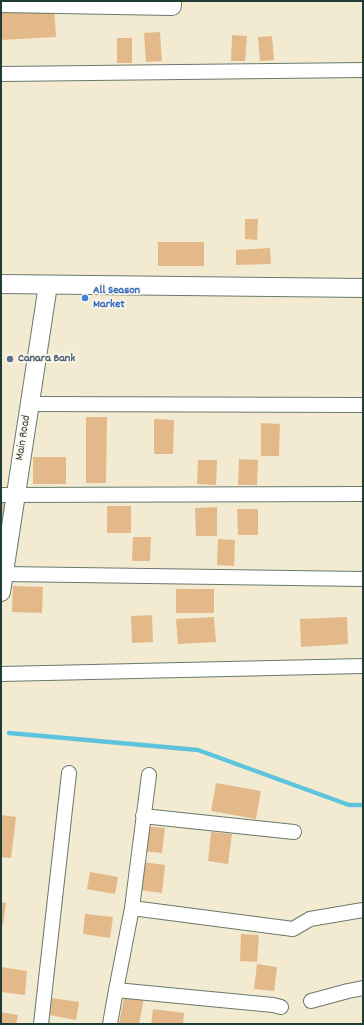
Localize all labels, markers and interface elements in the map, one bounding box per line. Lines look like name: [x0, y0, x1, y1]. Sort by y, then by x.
place label: All Season Market: [93, 284, 140, 312]
marker: All Season Market: [80, 293, 90, 303]
place label: Canara Bank: [18, 352, 75, 366]
marker: Canara Bank: [5, 354, 15, 364]
street label: Main Road: [13, 414, 35, 462]

